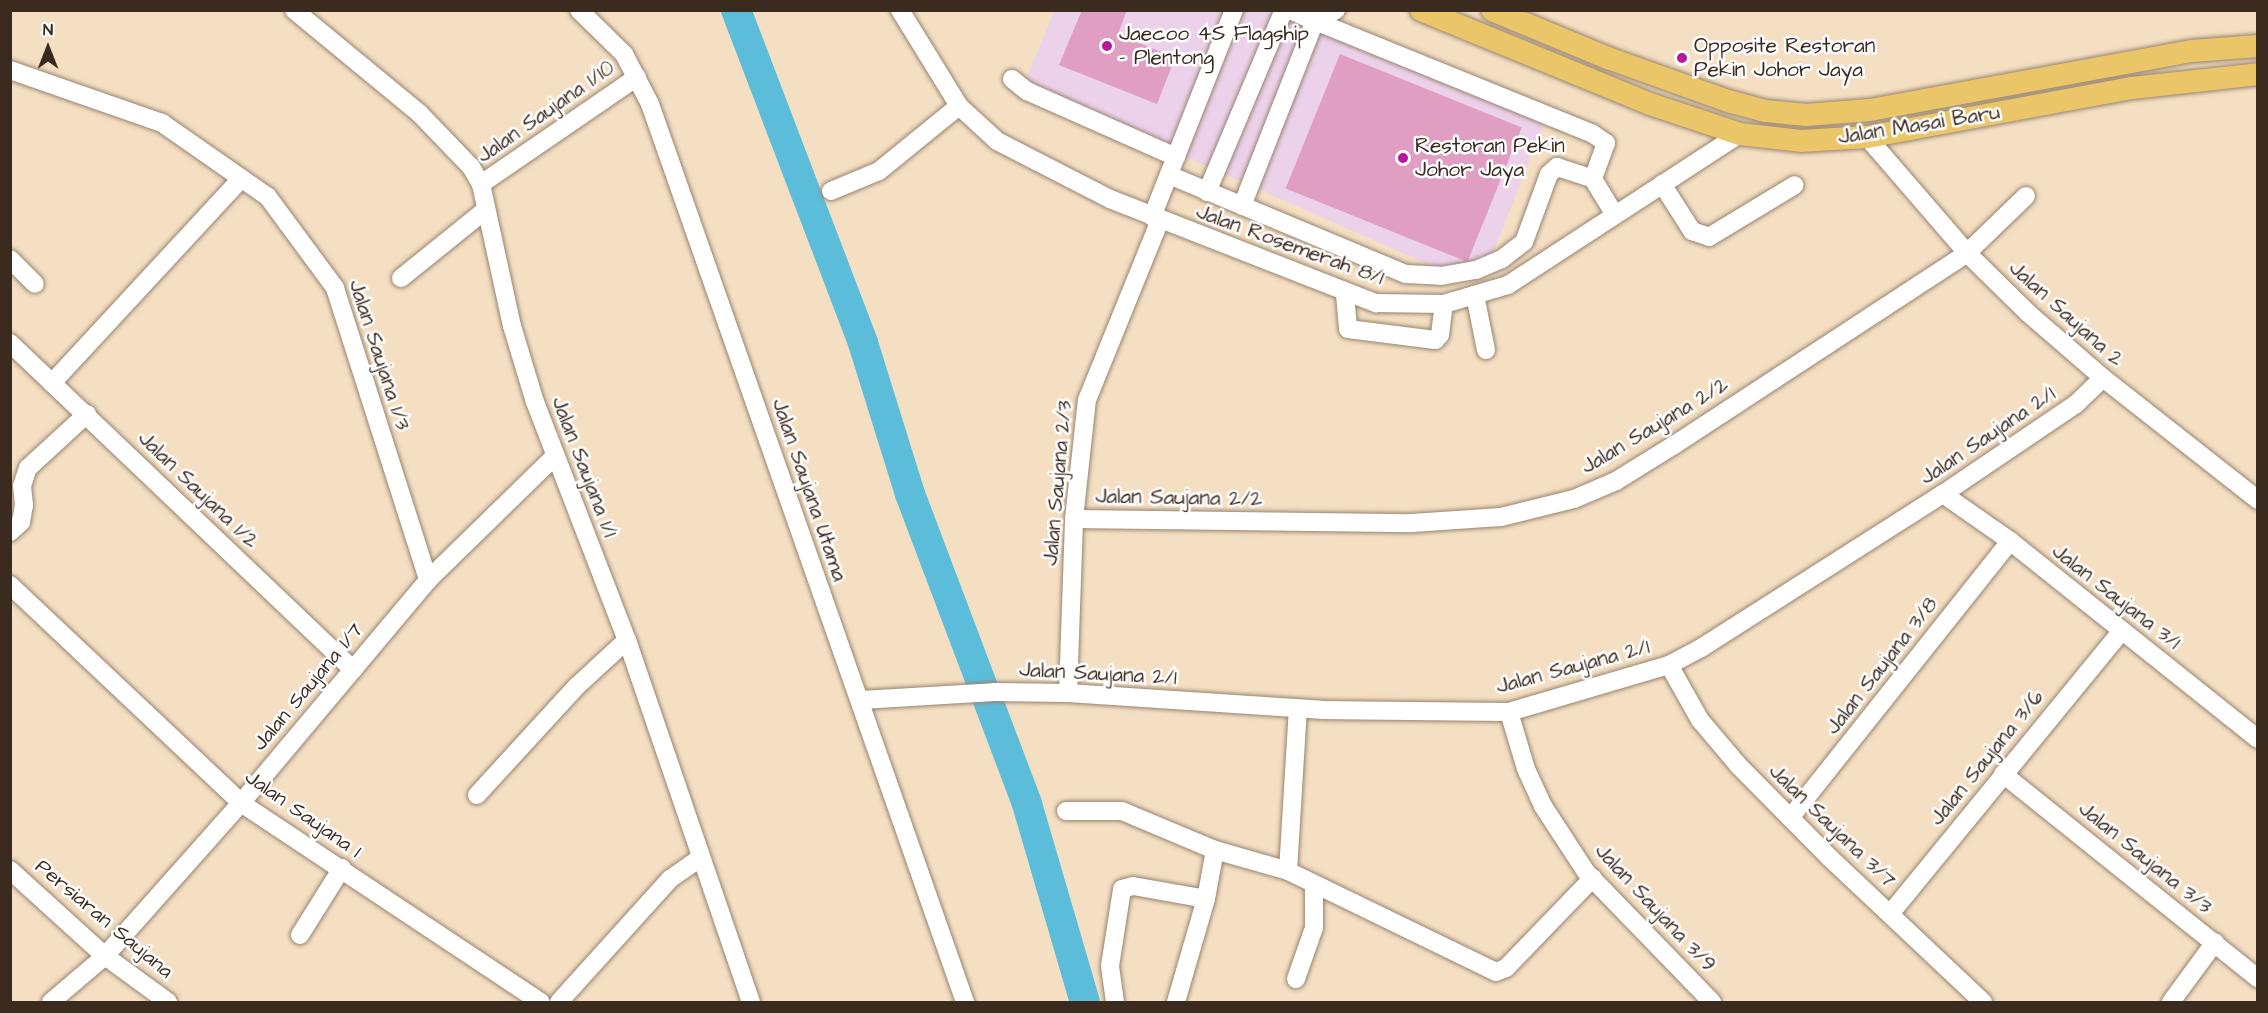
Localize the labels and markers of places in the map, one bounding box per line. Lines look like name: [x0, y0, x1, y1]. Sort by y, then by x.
place label: Jaecoo 4S Flagship - Plentong: [1119, 21, 1309, 71]
place label: Opposite Restoran Pekin Johor Jaya: [1694, 33, 1875, 83]
marker: Jaecoo 4S Flagship - Plentong: [1100, 39, 1114, 53]
marker: Opposite Restoran Pekin Johor Jaya: [1675, 51, 1689, 65]
place label: Restoran Pekin Johor Jaya: [1415, 133, 1565, 183]
marker: Restoran Pekin Johor Jaya: [1396, 151, 1410, 165]

